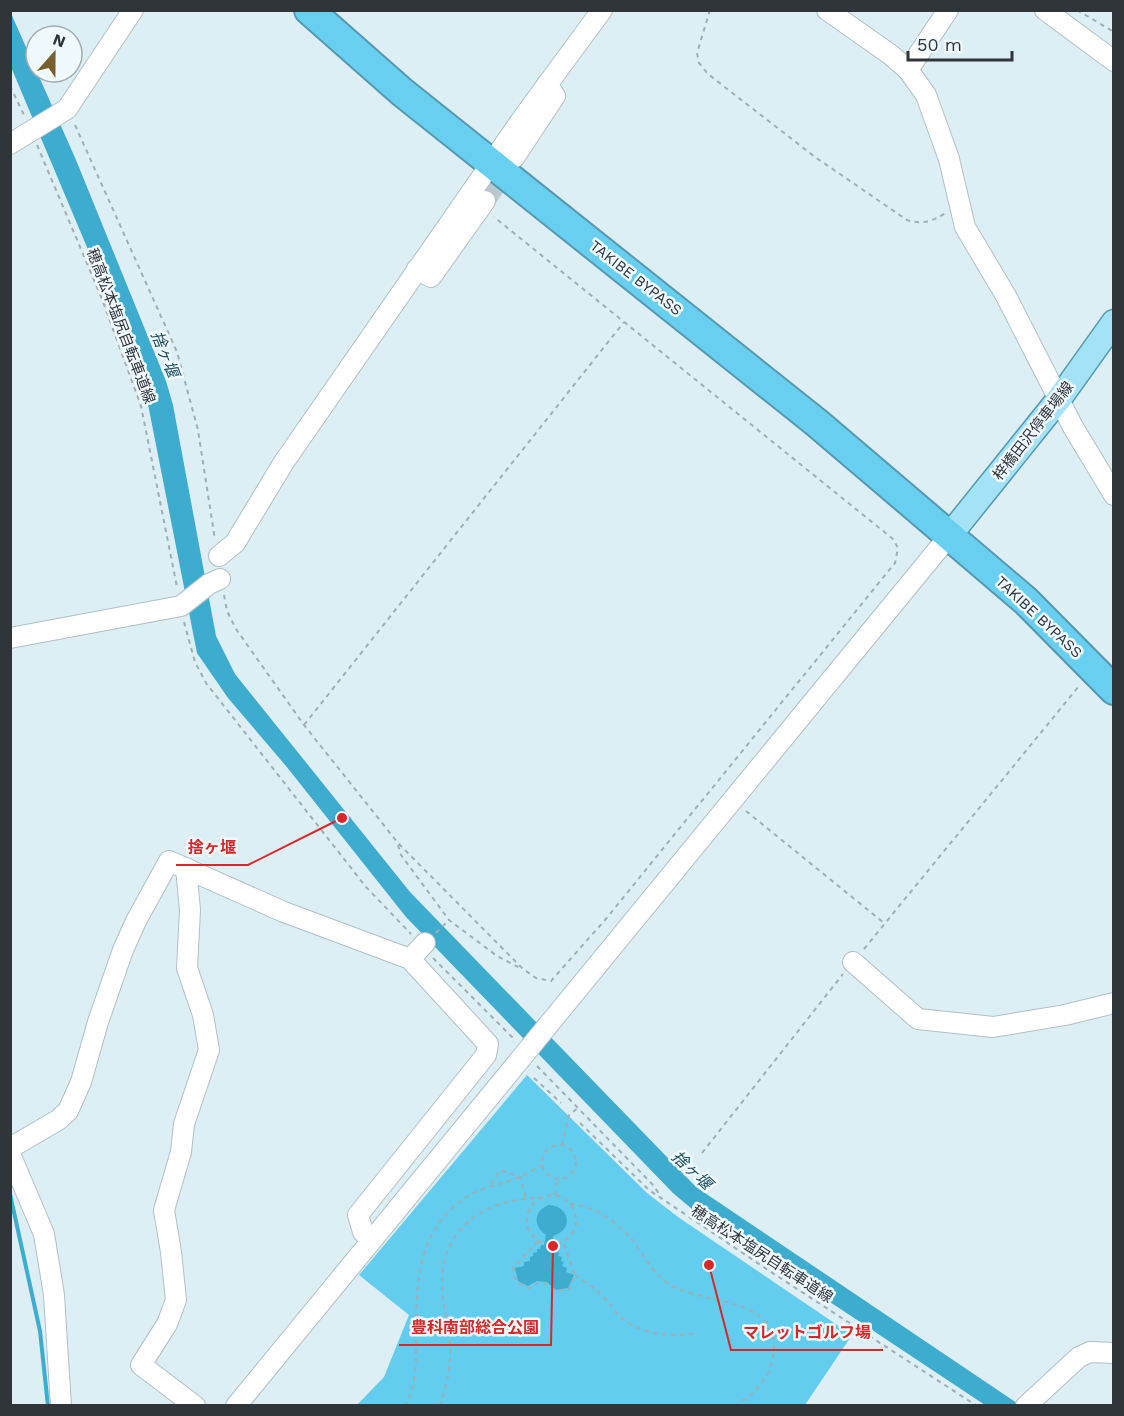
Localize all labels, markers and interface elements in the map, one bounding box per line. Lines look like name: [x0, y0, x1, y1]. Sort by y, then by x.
north arrow: [24, 24, 84, 84]
scale bar: [908, 24, 1012, 62]
text: N: [50, 29, 68, 51]
text: 50 m: [917, 34, 962, 55]
street label: TAKIBE BYPASS: [586, 237, 686, 319]
street label: 穂高松本塩尻自転車道線: [83, 246, 159, 406]
water label: 捨ヶ堰: [147, 328, 184, 383]
street label: 梓橋田沢停車場線: [989, 378, 1077, 484]
street label: TAKIBE BYPASS: [992, 572, 1086, 662]
callout: 捨ヶ堰: [176, 831, 248, 865]
text: 捨ヶ堰: [188, 838, 236, 857]
water label: 捨ヶ堰: [668, 1147, 718, 1195]
street label: 穂高松本塩尻自転車道線: [688, 1202, 836, 1306]
callout: 豊科南部総合公園: [399, 1311, 551, 1345]
callout: マレットゴルフ場: [731, 1316, 883, 1350]
text: 豊科南部総合公園: [411, 1318, 539, 1337]
text: マレットゴルフ場: [743, 1323, 871, 1342]

